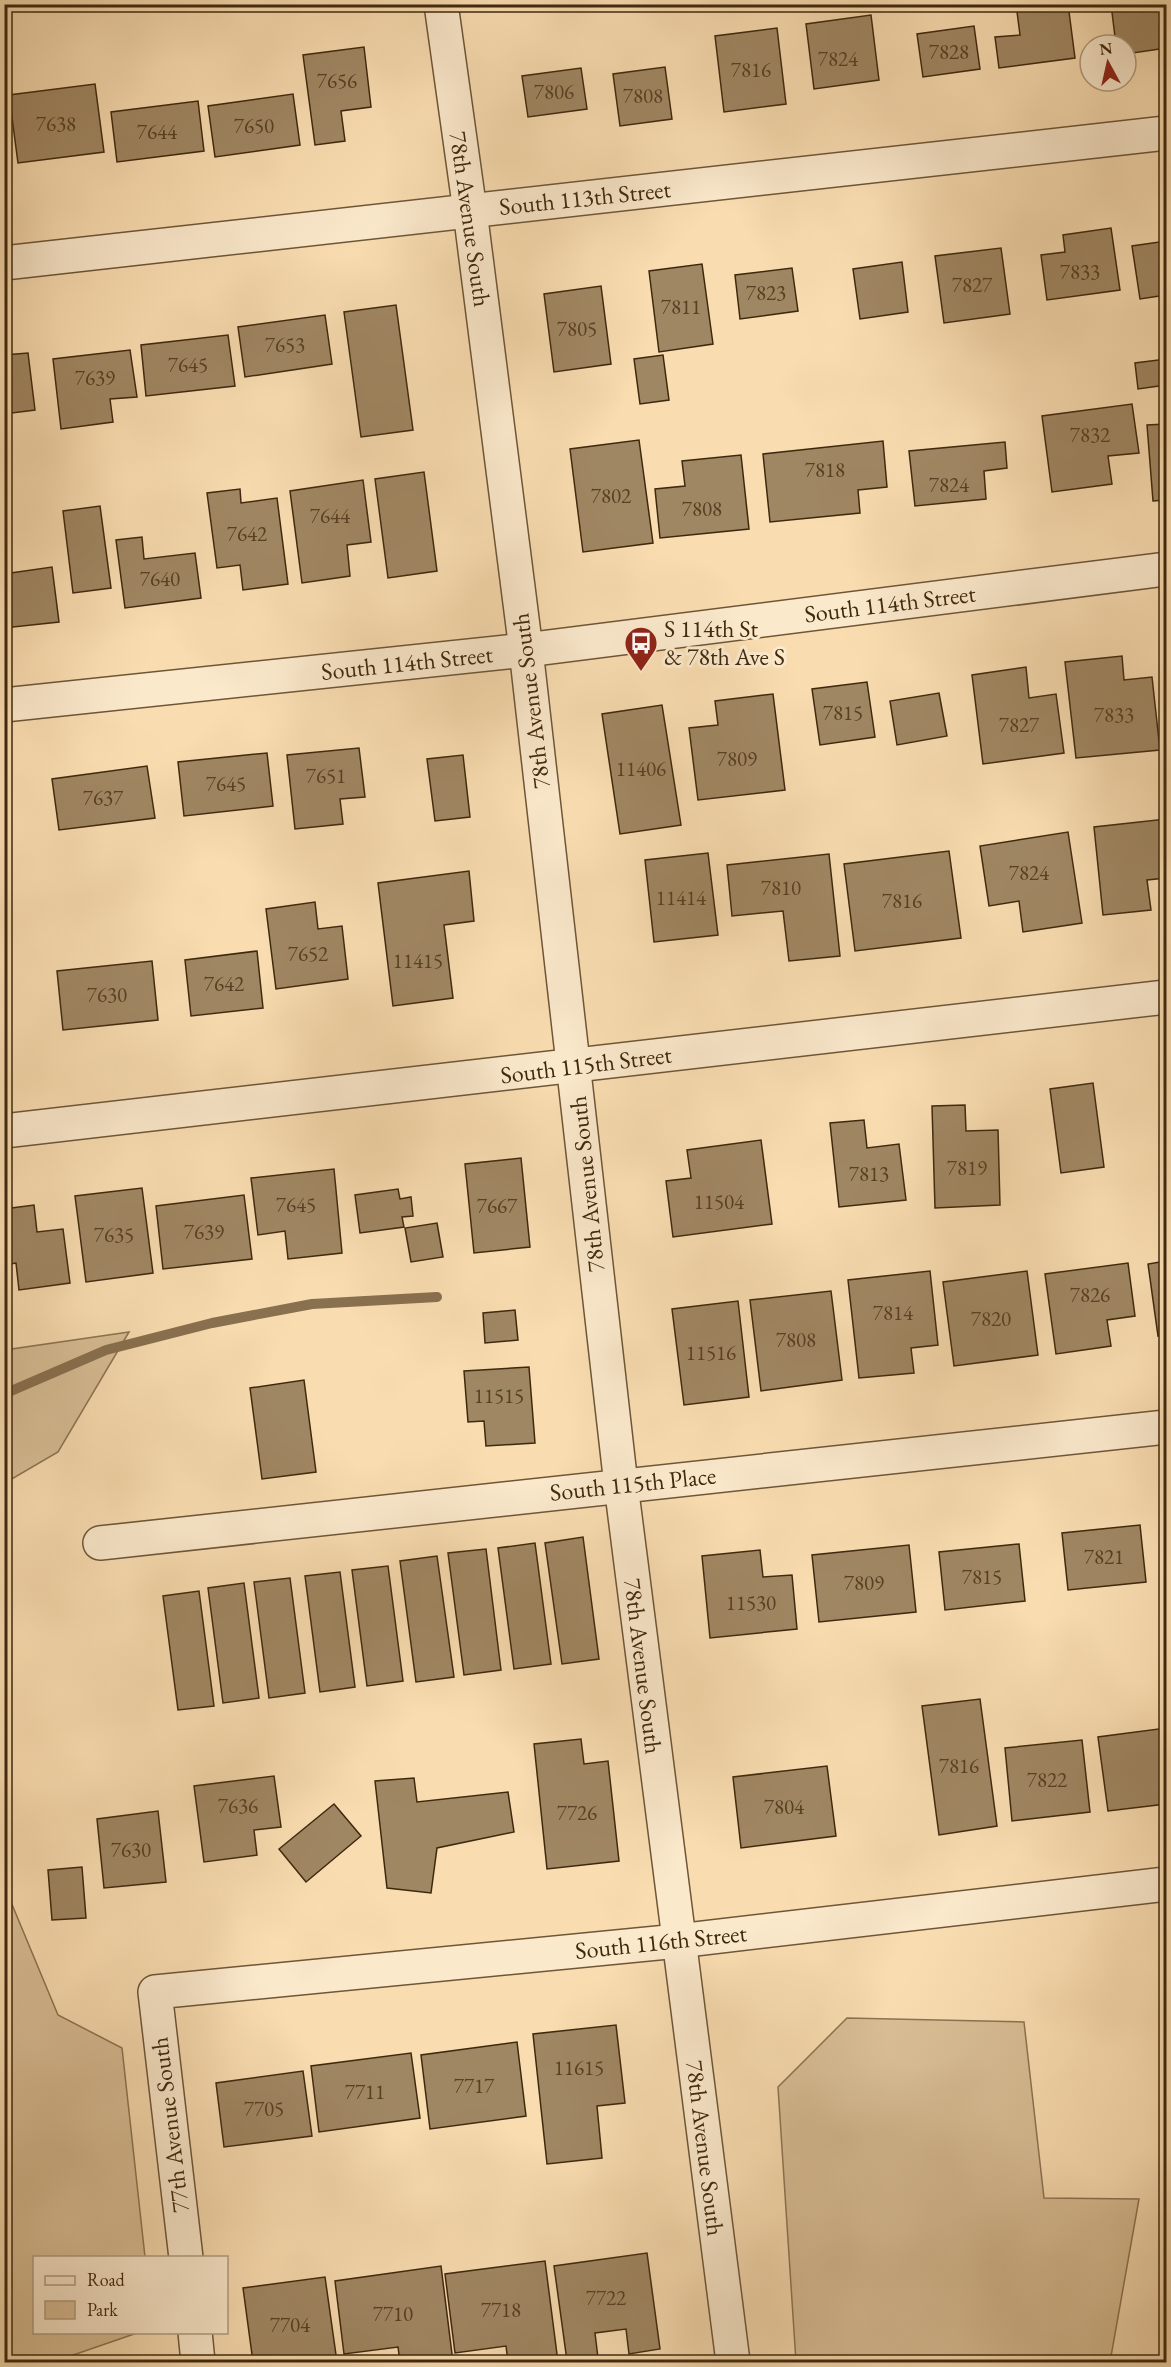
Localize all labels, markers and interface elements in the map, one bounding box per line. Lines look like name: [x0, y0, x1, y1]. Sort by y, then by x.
north arrow: [1078, 33, 1138, 93]
text: N: [1098, 37, 1114, 60]
house number: 7828: [929, 38, 969, 65]
house number: 7824: [818, 45, 859, 72]
house number: 7816: [731, 56, 771, 83]
house number: 7656: [317, 67, 357, 94]
house number: 7806: [534, 78, 574, 105]
house number: 7808: [623, 82, 663, 109]
house number: 7638: [36, 110, 76, 137]
house number: 7650: [234, 112, 274, 139]
house number: 7644: [137, 118, 178, 145]
street label: 78th Avenue South: [443, 129, 498, 309]
street label: South 113th Street: [498, 173, 673, 222]
house number: 7833: [1060, 258, 1100, 285]
house number: 7827: [952, 271, 993, 298]
house number: 7823: [746, 279, 786, 306]
house number: 7811: [661, 293, 701, 320]
house number: 7805: [557, 315, 597, 342]
house number: 7653: [265, 331, 305, 358]
house number: 7645: [168, 351, 208, 378]
house number: 7639: [75, 364, 115, 391]
house number: 7832: [1070, 421, 1110, 448]
house number: 7818: [805, 456, 845, 483]
house number: 7824: [929, 471, 970, 498]
house number: 7802: [591, 482, 631, 509]
house number: 7808: [682, 495, 722, 522]
house number: 7644: [310, 502, 351, 529]
house number: 7642: [227, 520, 267, 547]
house number: 7640: [140, 565, 180, 592]
street label: South 114th Street: [803, 578, 978, 629]
street label: 78th Avenue South: [504, 611, 557, 791]
place label: S 114th St & 78th Ave S: [664, 613, 785, 672]
bus stop icon: S 114th St & 78th Ave S: [623, 625, 659, 672]
street label: South 114th Street: [320, 638, 495, 687]
house number: 7815: [823, 699, 863, 726]
house number: 7833: [1094, 701, 1134, 728]
house number: 7827: [999, 711, 1040, 738]
house number: 7809: [717, 745, 757, 772]
house number: 11406: [616, 755, 666, 782]
house number: 7651: [306, 762, 346, 789]
house number: 7645: [206, 770, 246, 797]
house number: 7637: [83, 784, 124, 811]
house number: 7824: [1009, 859, 1050, 886]
house number: 7810: [761, 874, 801, 901]
house number: 11414: [656, 884, 707, 911]
house number: 7816: [882, 887, 922, 914]
house number: 7652: [288, 940, 328, 967]
house number: 11415: [393, 947, 443, 974]
house number: 7642: [204, 970, 244, 997]
house number: 7630: [87, 981, 127, 1008]
street label: South 115th Street: [499, 1039, 674, 1090]
street label: 78th Avenue South: [562, 1094, 611, 1274]
house number: 7819: [947, 1154, 987, 1181]
house number: 7813: [849, 1160, 889, 1187]
house number: 11504: [694, 1188, 745, 1215]
house number: 7645: [276, 1191, 316, 1218]
house number: 7667: [477, 1192, 518, 1219]
house number: 7639: [184, 1218, 224, 1245]
house number: 7635: [94, 1221, 134, 1248]
house number: 7826: [1070, 1281, 1110, 1308]
house number: 7814: [873, 1299, 914, 1326]
house number: 7820: [971, 1305, 1011, 1332]
house number: 7808: [776, 1326, 816, 1353]
house number: 11516: [686, 1339, 736, 1366]
house number: 11515: [474, 1382, 524, 1409]
street label: South 115th Place: [548, 1459, 718, 1508]
house number: 7821: [1084, 1543, 1124, 1570]
house number: 7815: [962, 1563, 1002, 1590]
house number: 7809: [844, 1569, 884, 1596]
street label: 78th Avenue South: [617, 1576, 670, 1756]
house number: 11530: [726, 1589, 776, 1616]
house number: 7816: [939, 1752, 979, 1779]
house number: 7822: [1027, 1766, 1067, 1793]
house number: 7636: [218, 1792, 258, 1819]
house number: 7804: [764, 1793, 805, 1820]
house number: 7726: [557, 1799, 597, 1826]
house number: 7630: [111, 1836, 151, 1863]
street label: South 116th Street: [574, 1917, 749, 1966]
street label: 77th Avenue South: [143, 2035, 196, 2215]
house number: 11615: [554, 2054, 604, 2081]
street label: 78th Avenue South: [679, 2058, 732, 2238]
house number: 7717: [454, 2072, 495, 2099]
house number: 7711: [345, 2078, 385, 2105]
house number: 7705: [244, 2095, 284, 2122]
legend: [33, 2256, 228, 2334]
text: Road: [87, 2268, 126, 2291]
house number: 7722: [586, 2284, 626, 2311]
house number: 7718: [481, 2296, 521, 2323]
text: Park: [87, 2298, 118, 2321]
house number: 7710: [373, 2300, 413, 2327]
house number: 7704: [270, 2311, 311, 2338]

